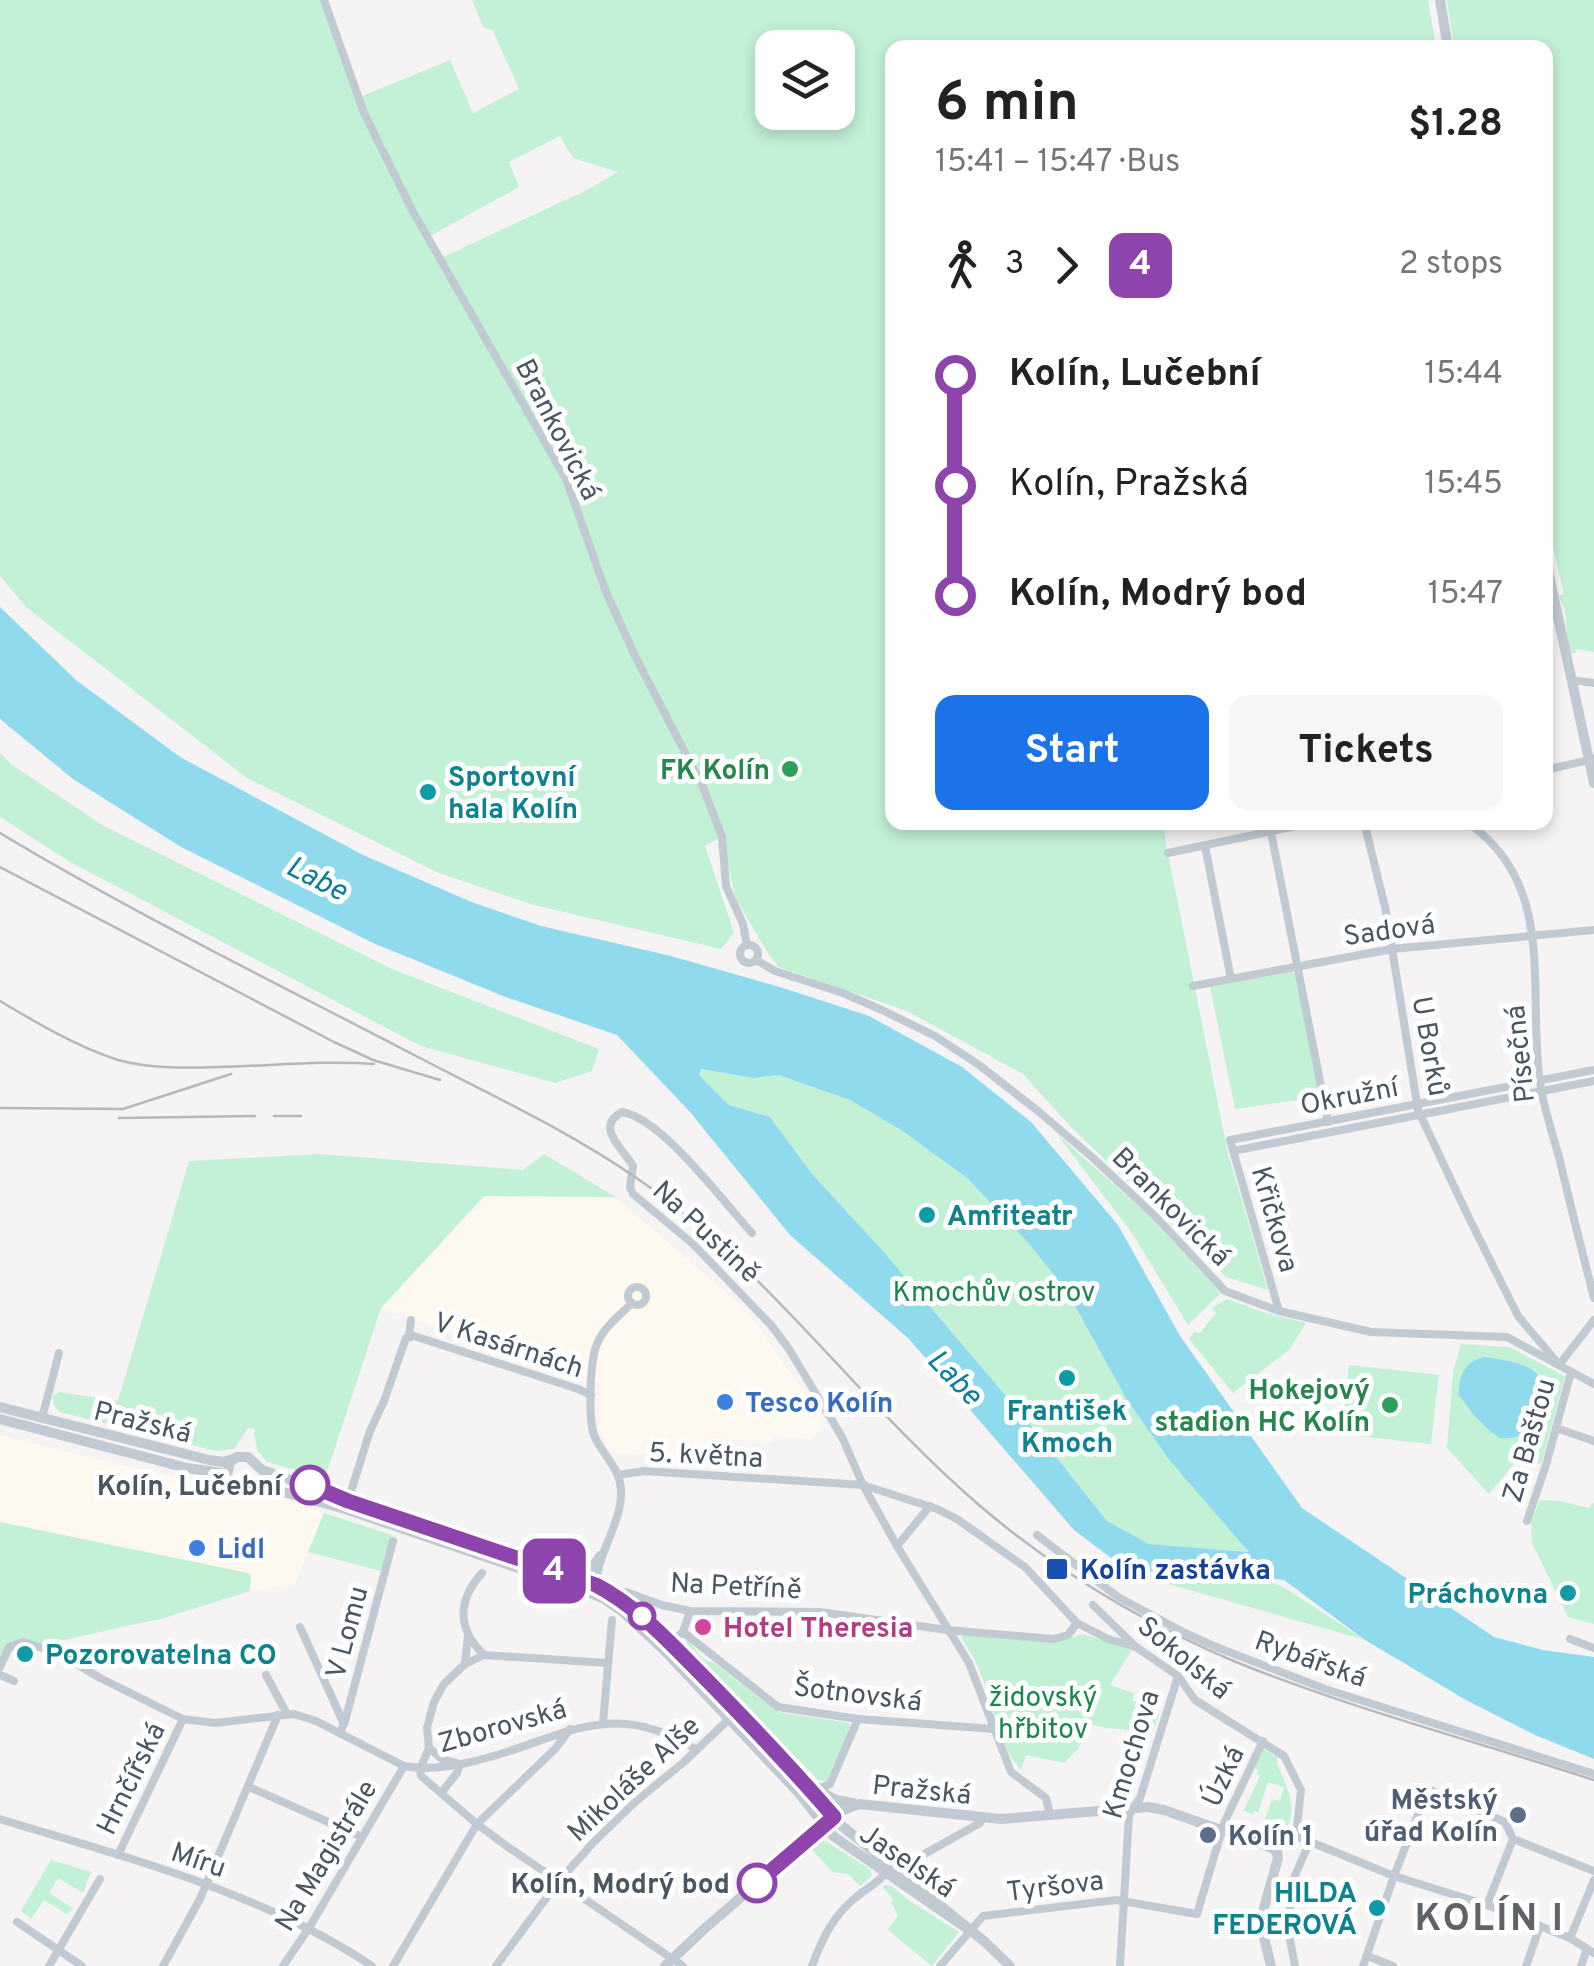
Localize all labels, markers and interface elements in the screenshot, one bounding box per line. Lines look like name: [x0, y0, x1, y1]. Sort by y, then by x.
map controls: [755, 30, 855, 130]
button: layers: [755, 30, 855, 130]
text: 6 min: [935, 70, 1079, 140]
text: $1.28: [1408, 101, 1503, 150]
text: 15:41 – 15:47 · Bus: [935, 143, 1180, 183]
icon: walk: [935, 238, 990, 293]
icon: forward: [1039, 238, 1094, 293]
text: 4: [1129, 243, 1152, 287]
text: 3: [1005, 245, 1024, 285]
text: 2 stops: [1399, 245, 1503, 285]
text: Kolín, Lučební: [1009, 351, 1260, 400]
street label: Brankovická: [505, 354, 607, 507]
text: 15:44: [1424, 355, 1503, 395]
text: Kolín, Pražská: [1009, 461, 1249, 510]
text: 15:45: [1424, 465, 1503, 505]
text: Kolín, Modrý bod: [1009, 571, 1307, 620]
text: 15:47: [1428, 575, 1503, 615]
button: Start: [935, 695, 1209, 810]
button: Tickets: [1229, 695, 1503, 810]
place label: FK Kolín: [660, 754, 770, 790]
marker: FK Kolín: [779, 758, 801, 780]
place label: Sportovní hala Kolín: [448, 761, 578, 829]
marker: Sportovní hala Kolín: [417, 781, 439, 803]
water label: Labe: [279, 849, 353, 911]
street label: Sadová: [1341, 908, 1438, 956]
street label: U Borků: [1402, 994, 1455, 1099]
street label: Písečná: [1499, 1003, 1545, 1104]
street label: Okružní: [1298, 1070, 1404, 1125]
street label: Brankovická: [1103, 1141, 1237, 1275]
street label: Křičkova: [1241, 1163, 1305, 1277]
street label: Na Pustině: [643, 1174, 766, 1292]
place label: Amfiteatr: [947, 1200, 1073, 1236]
marker: Amfiteatr: [916, 1204, 938, 1226]
park label: Kmochův ostrov: [893, 1276, 1095, 1312]
street label: V Kasárnách: [429, 1306, 588, 1388]
water label: Labe: [918, 1343, 989, 1415]
marker: František Kmoch: [1056, 1367, 1078, 1389]
place label: Hokejový stadion HC Kolín: [1155, 1374, 1370, 1442]
street label: Za Baštou: [1496, 1375, 1566, 1507]
place label: Tesco Kolín: [745, 1387, 893, 1423]
marker: Tesco Kolín: [714, 1391, 736, 1413]
street label: Pražská: [90, 1394, 195, 1453]
marker: Hokejový stadion HC Kolín: [1379, 1394, 1401, 1416]
place label: František Kmoch: [1007, 1395, 1127, 1463]
street label: 5. května: [648, 1436, 764, 1478]
marker: Kolín, Lučební: [291, 1466, 329, 1504]
place label: Kolín, Lučební: [97, 1470, 284, 1506]
place label: Lidl: [217, 1533, 265, 1569]
marker: Lidl: [186, 1537, 208, 1559]
line badge: 4: [522, 1538, 586, 1604]
text: 4: [543, 1549, 565, 1593]
place label: Kolín zastávka: [1080, 1554, 1271, 1590]
marker: Kolín zastávka: [1044, 1556, 1070, 1582]
street label: Na Petříně: [669, 1567, 802, 1609]
place label: Práchovna: [1408, 1578, 1548, 1614]
marker: Práchovna: [1557, 1582, 1579, 1604]
street label: V Lomu: [319, 1583, 378, 1683]
unlabelled marker: [629, 1603, 655, 1629]
street label: Sokolská: [1129, 1610, 1237, 1709]
place label: Hotel Theresia: [723, 1612, 913, 1648]
marker: Hotel Theresia: [692, 1616, 714, 1638]
street label: Rybářská: [1249, 1624, 1371, 1698]
place label: Pozorovatelna CO: [45, 1639, 277, 1675]
marker: Pozorovatelna CO: [14, 1643, 36, 1665]
street label: Šotnovská: [791, 1668, 924, 1722]
park label: židovský hřbitov: [989, 1681, 1097, 1749]
street label: Kmochova: [1096, 1686, 1170, 1824]
street label: Zborovská: [434, 1692, 571, 1763]
street label: Mikoláše Alše: [561, 1709, 709, 1851]
street label: Hrnčířská: [90, 1717, 175, 1841]
street label: Úzká: [1193, 1740, 1254, 1813]
street label: Pražská: [870, 1769, 973, 1815]
street label: Na Magistrále: [268, 1774, 387, 1939]
place label: Městský úřad Kolín: [1364, 1784, 1498, 1852]
marker: Městský úřad Kolín: [1507, 1804, 1529, 1826]
street label: Jaselská: [851, 1817, 961, 1908]
place label: Kolín 1: [1228, 1820, 1313, 1856]
marker: Kolín 1: [1197, 1824, 1219, 1846]
street label: Míru: [166, 1836, 230, 1888]
marker: Kolín, Modrý bod: [738, 1864, 776, 1902]
street label: Tyršova: [1005, 1864, 1106, 1912]
place label: Kolín, Modrý bod: [511, 1868, 730, 1904]
place label: HILDA FEDEROVÁ: [1212, 1877, 1357, 1945]
district label: KOLÍN I: [1415, 1895, 1565, 1945]
marker: HILDA FEDEROVÁ: [1366, 1897, 1388, 1919]

